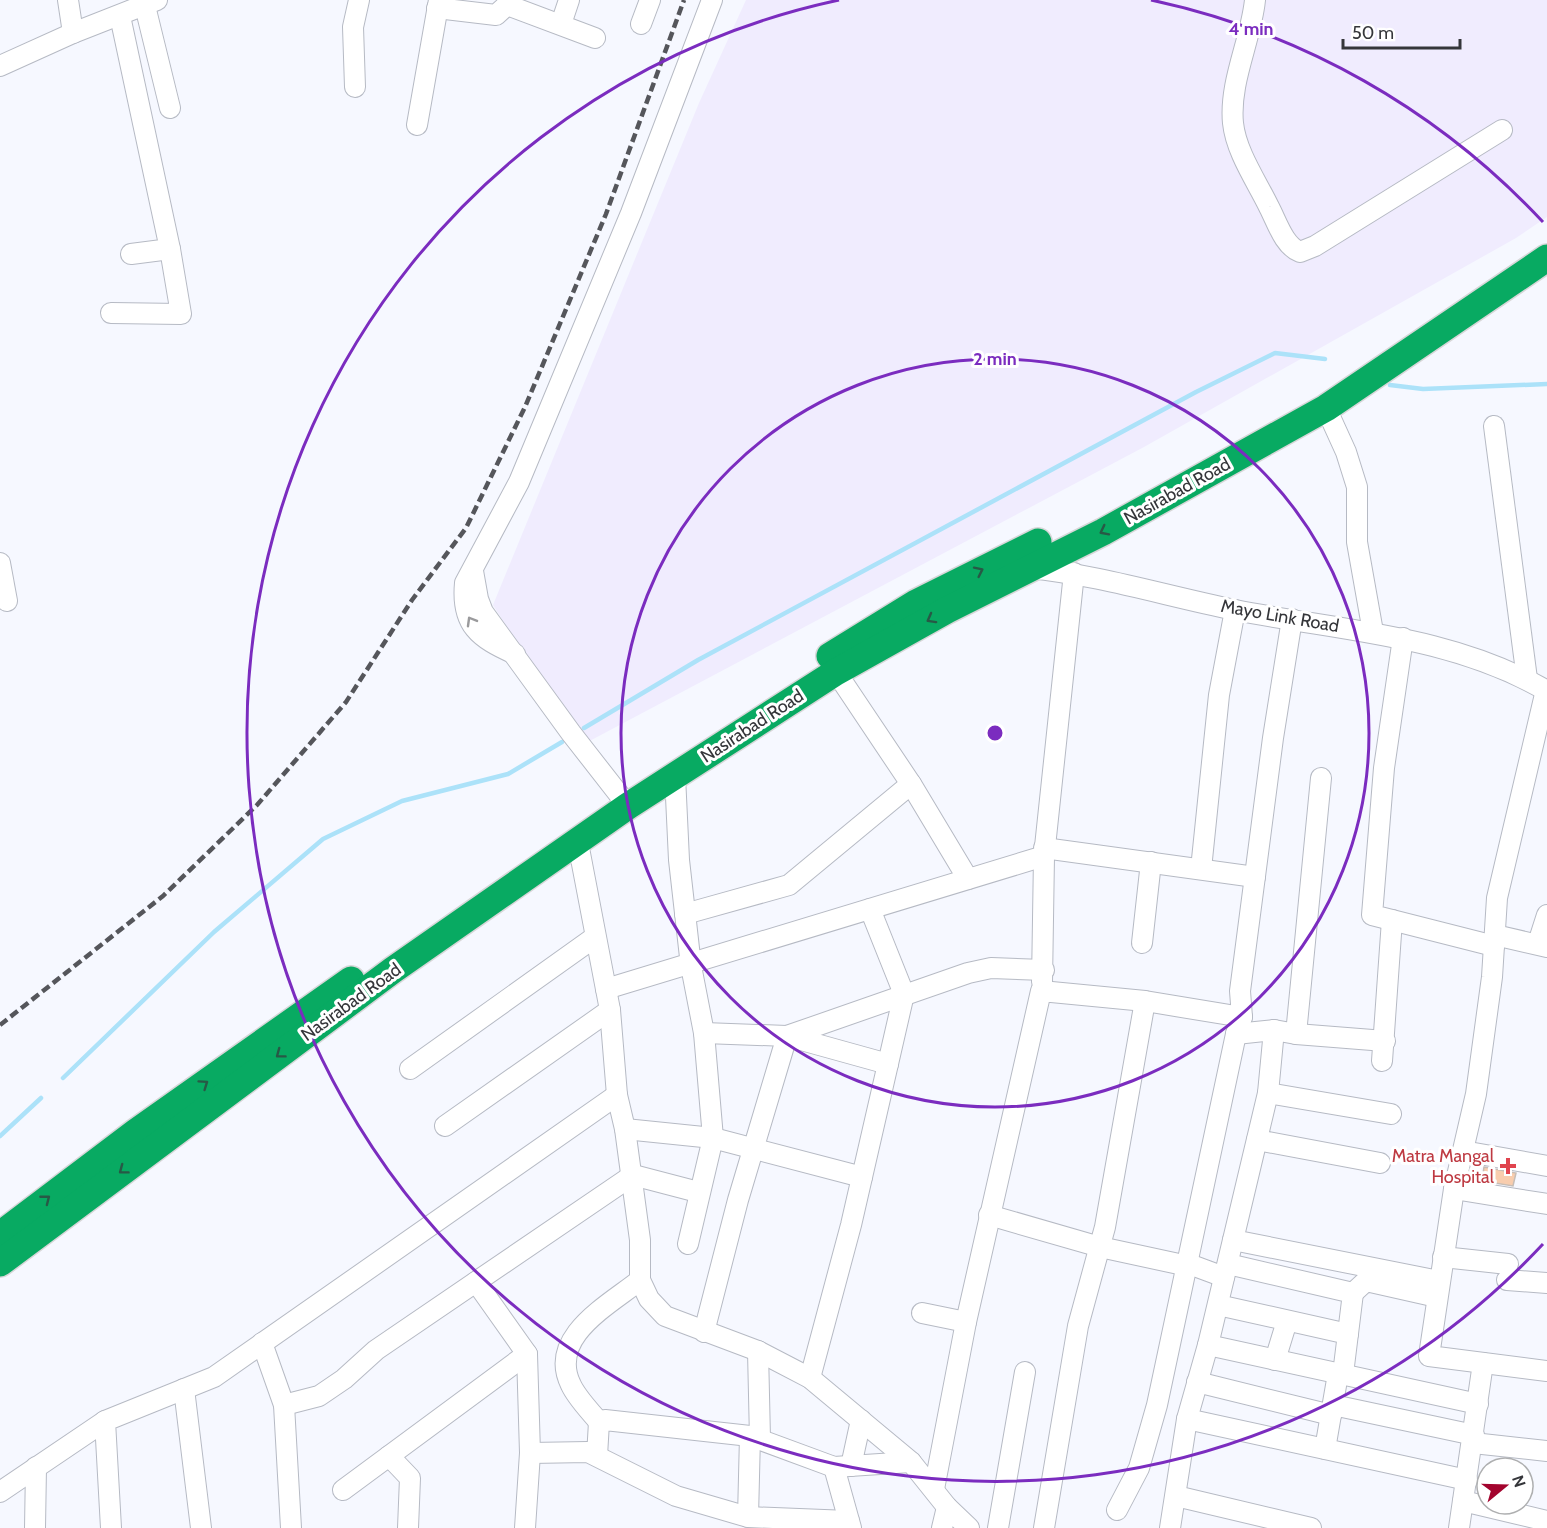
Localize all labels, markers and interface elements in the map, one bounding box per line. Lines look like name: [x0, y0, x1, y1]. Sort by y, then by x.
scale bar: [1343, 12, 1460, 50]
text: 4 min: [1228, 18, 1274, 40]
text: 50 m: [1352, 22, 1394, 44]
text: 2 min: [973, 348, 1017, 370]
street label: Nasirabad Road: [1120, 453, 1234, 529]
one-way arrow: [1100, 523, 1111, 535]
one-way arrow: [972, 567, 983, 579]
street label: Mayo Link Road: [1219, 595, 1341, 637]
one-way arrow: [927, 612, 937, 623]
one-way arrow: [466, 617, 478, 627]
street label: Nasirabad Road: [696, 685, 808, 767]
centre of rings: [985, 723, 1005, 743]
street label: Nasirabad Road: [297, 958, 405, 1046]
one-way arrow: [276, 1047, 287, 1058]
one-way arrow: [197, 1080, 208, 1091]
place label: Matra Mangal Hospital: [1392, 1145, 1495, 1188]
marker: Matra Mangal Hospital: [1499, 1157, 1517, 1175]
one-way arrow: [119, 1163, 130, 1174]
one-way arrow: [39, 1195, 50, 1206]
north arrow: [1475, 1456, 1535, 1516]
text: N: [1508, 1473, 1530, 1490]

